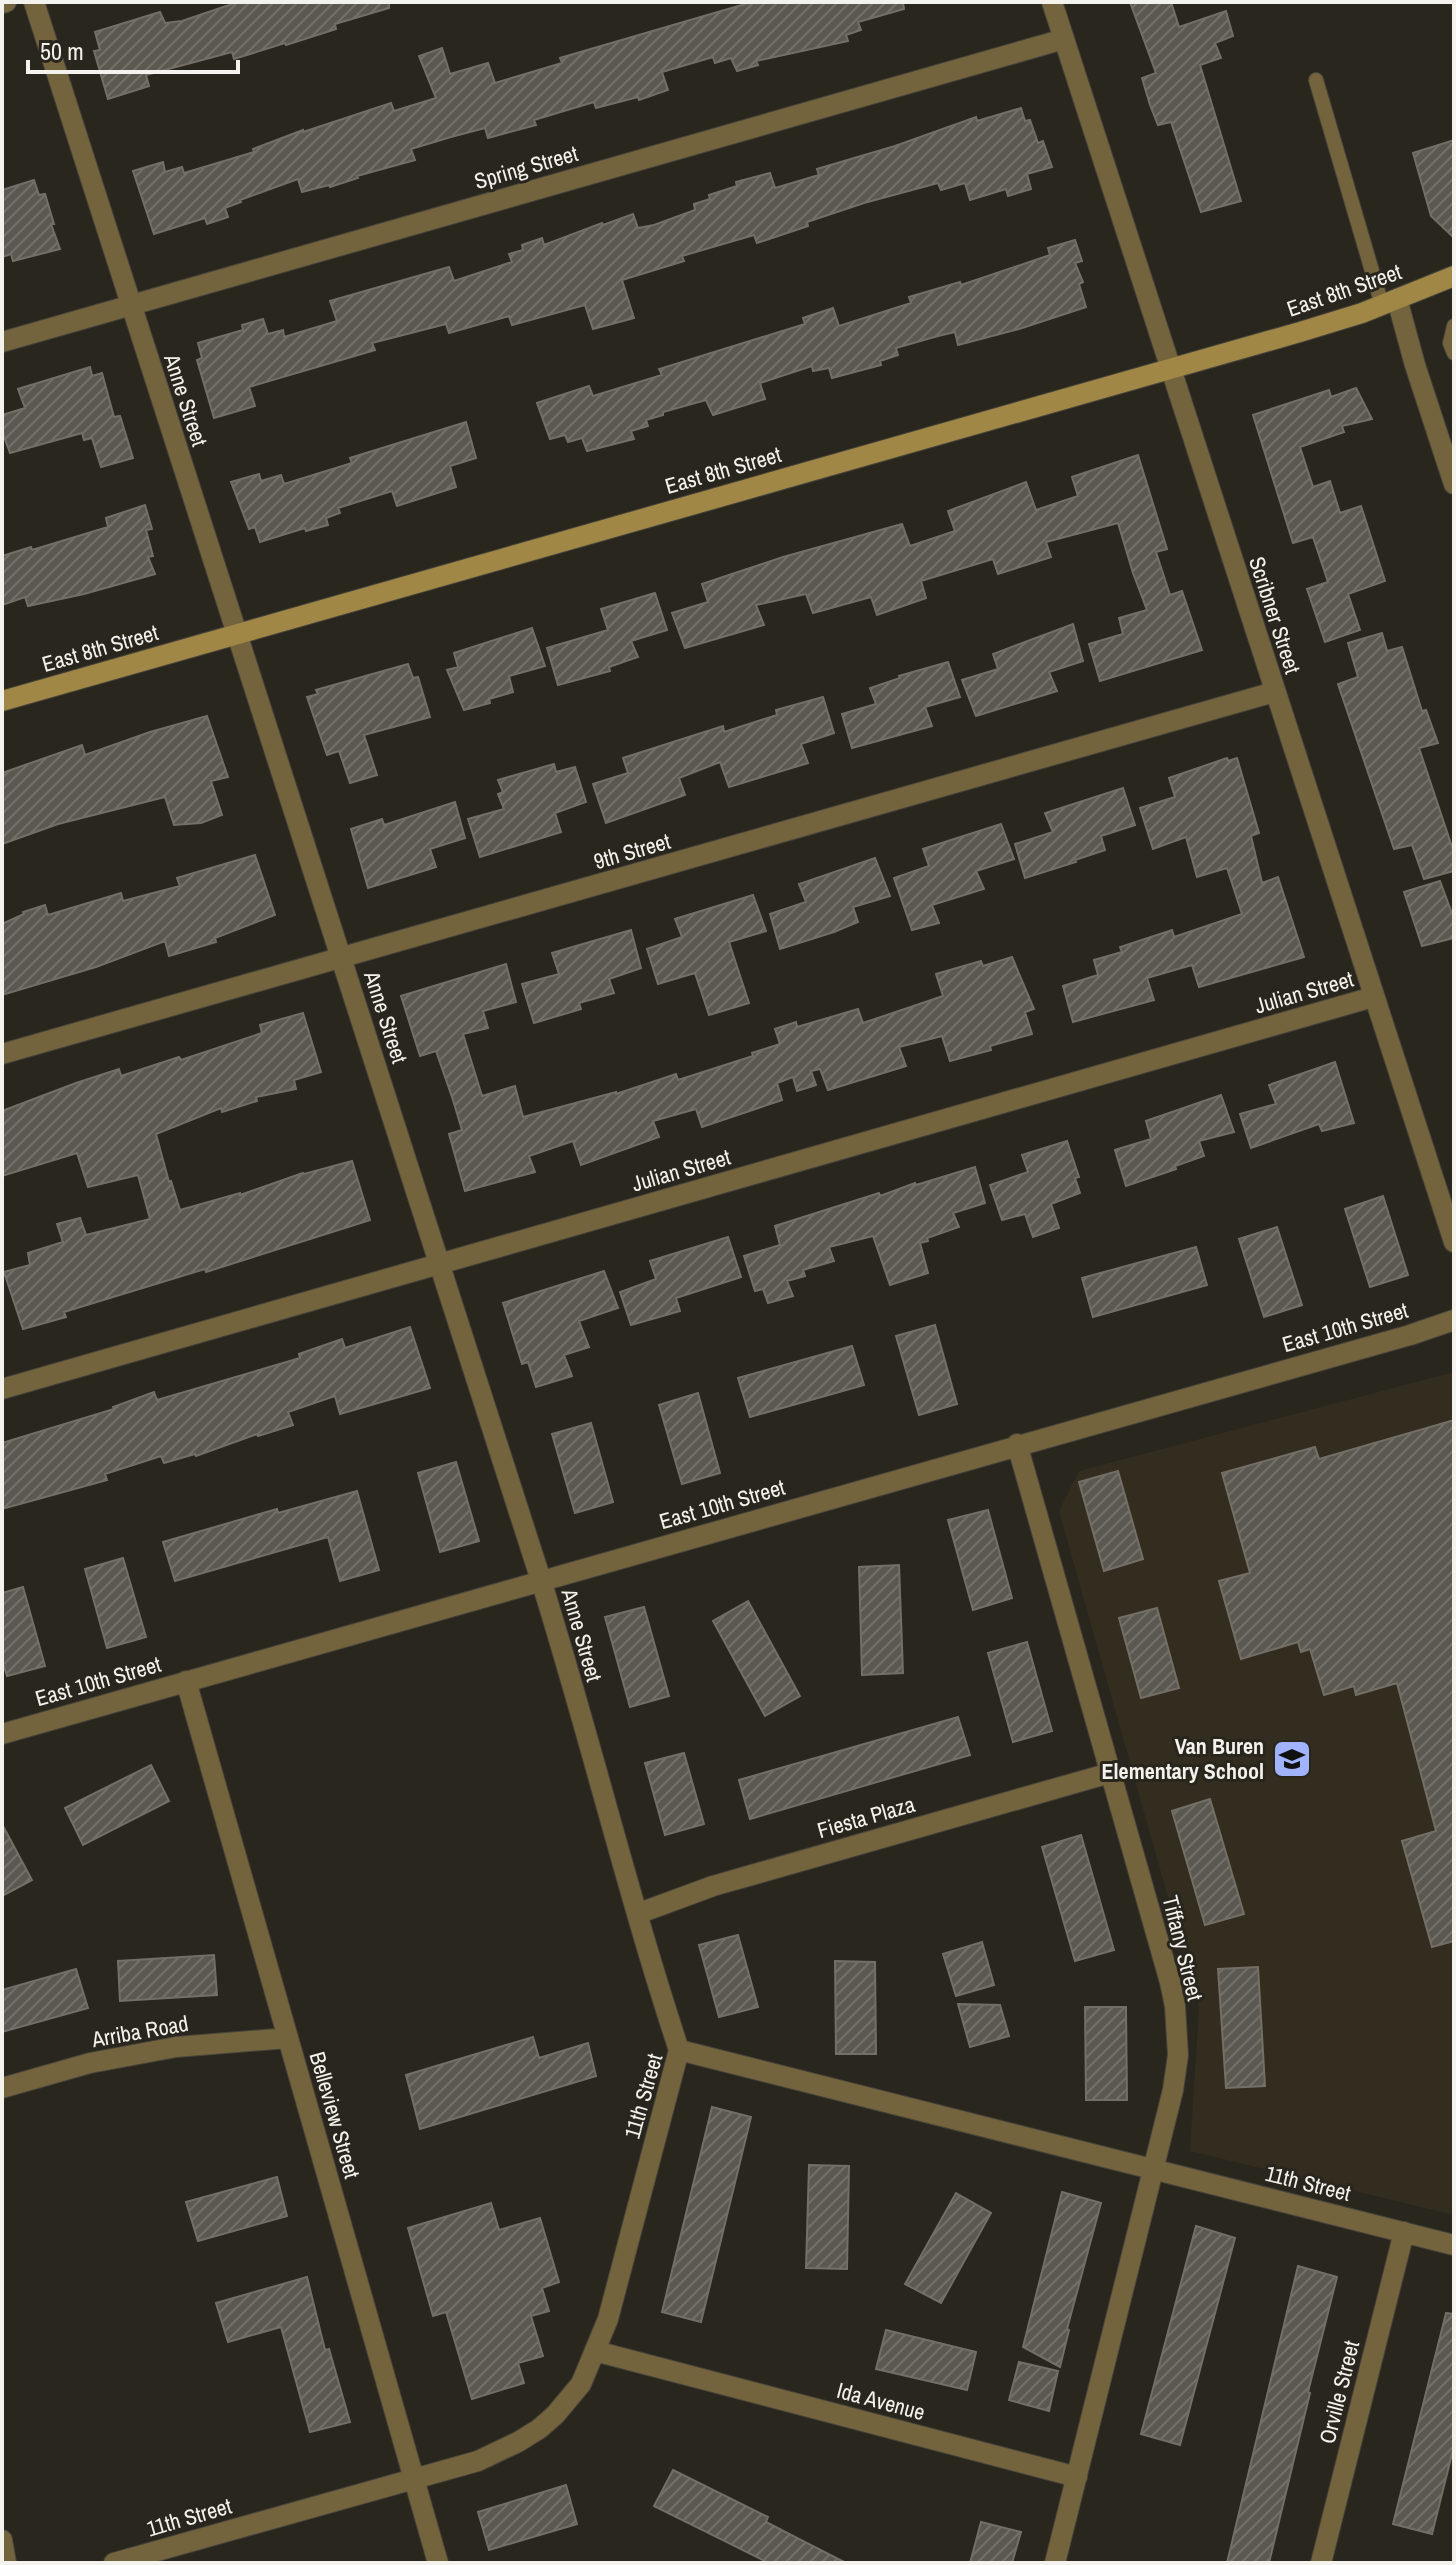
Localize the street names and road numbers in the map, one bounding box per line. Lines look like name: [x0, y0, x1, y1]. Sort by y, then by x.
street label: Spring Street: [471, 138, 581, 196]
street label: East 8th Street: [1283, 256, 1405, 324]
street label: Anne Street: [157, 349, 215, 450]
street label: East 8th Street: [661, 439, 785, 501]
street label: Scribner Street: [1242, 553, 1308, 677]
street label: East 8th Street: [38, 617, 162, 679]
street label: 9th Street: [590, 826, 674, 876]
street label: Julian Street: [1251, 964, 1357, 1020]
street label: Anne Street: [357, 966, 415, 1067]
street label: Julian Street: [628, 1142, 734, 1198]
street label: East 10th Street: [1279, 1295, 1411, 1359]
street label: East 10th Street: [656, 1472, 788, 1536]
street label: Anne Street: [554, 1584, 610, 1685]
street label: East 10th Street: [32, 1649, 164, 1713]
street label: Fiesta Plaza: [814, 1789, 918, 1845]
street label: Tiffany Street: [1155, 1892, 1211, 2004]
street label: Arriba Road: [89, 2008, 190, 2054]
street label: Belleview Street: [303, 2048, 367, 2182]
street label: 11th Street: [617, 2050, 669, 2142]
street label: 11th Street: [1262, 2158, 1354, 2208]
street label: Orville Street: [1312, 2337, 1366, 2447]
street label: Ida Avenue: [834, 2375, 928, 2427]
street label: 11th Street: [143, 2491, 235, 2543]

